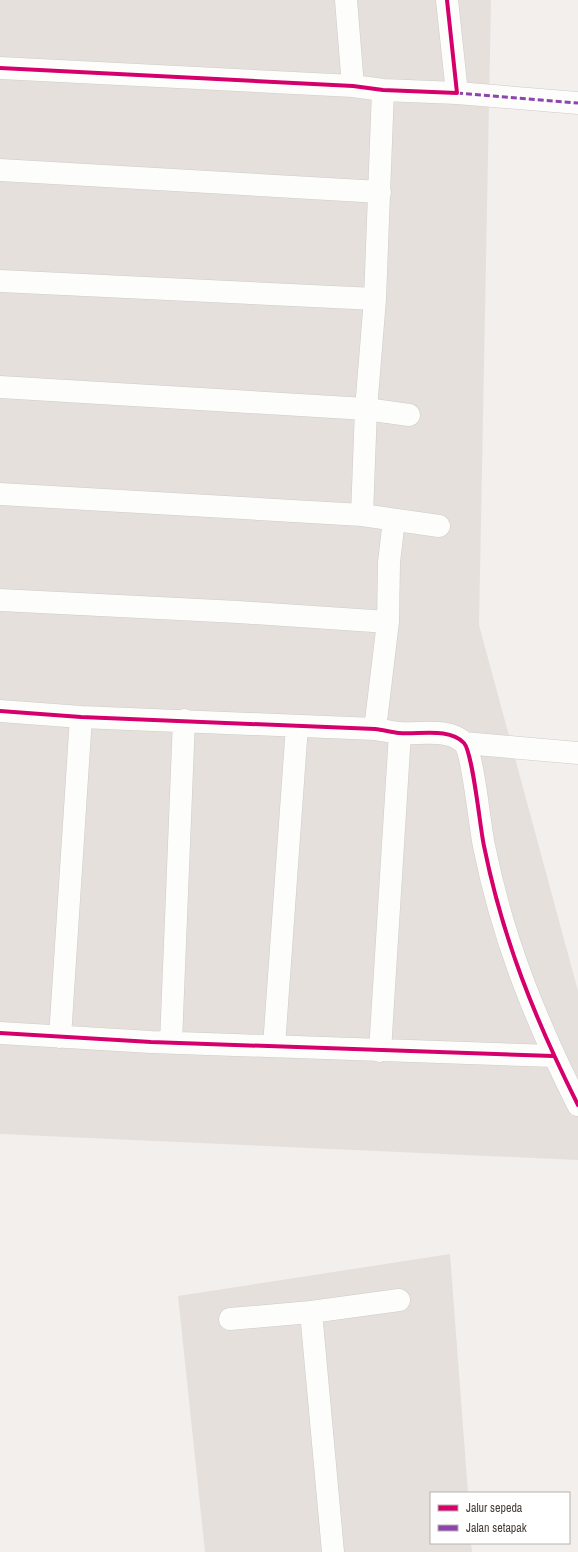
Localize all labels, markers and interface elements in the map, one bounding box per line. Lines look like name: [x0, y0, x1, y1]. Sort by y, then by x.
legend: [430, 1492, 570, 1544]
text: Jalur sepeda: [466, 1500, 523, 1516]
text: Jalan setapak: [466, 1520, 527, 1536]

